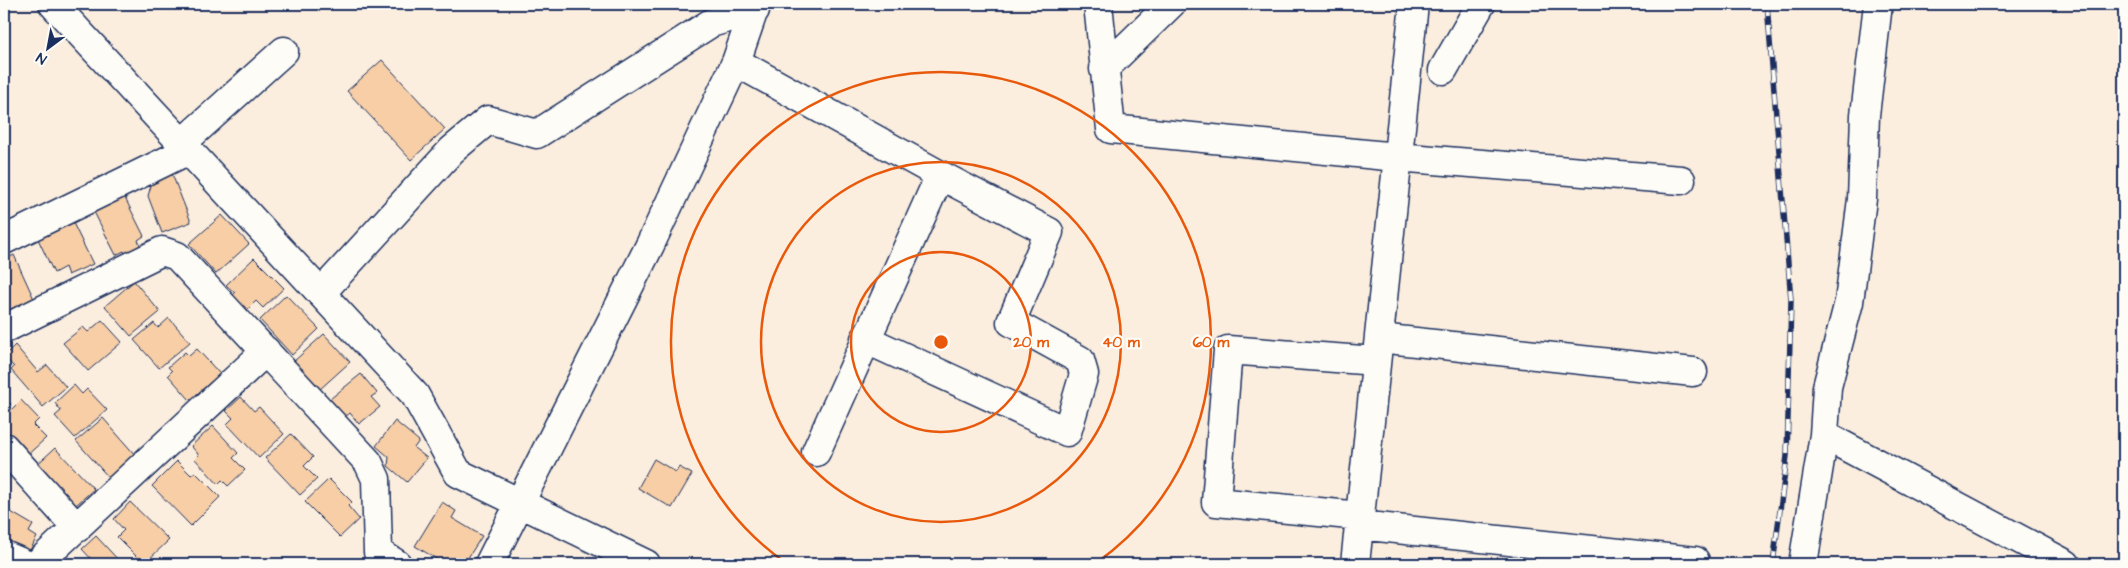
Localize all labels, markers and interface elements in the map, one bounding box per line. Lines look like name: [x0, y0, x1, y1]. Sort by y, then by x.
north arrow: [22, 22, 72, 72]
text: N: [32, 47, 51, 69]
text: 20 m: [1012, 332, 1049, 353]
text: 40 m: [1102, 332, 1140, 353]
text: 60 m: [1193, 332, 1230, 353]
centre of rings: [932, 333, 950, 351]

